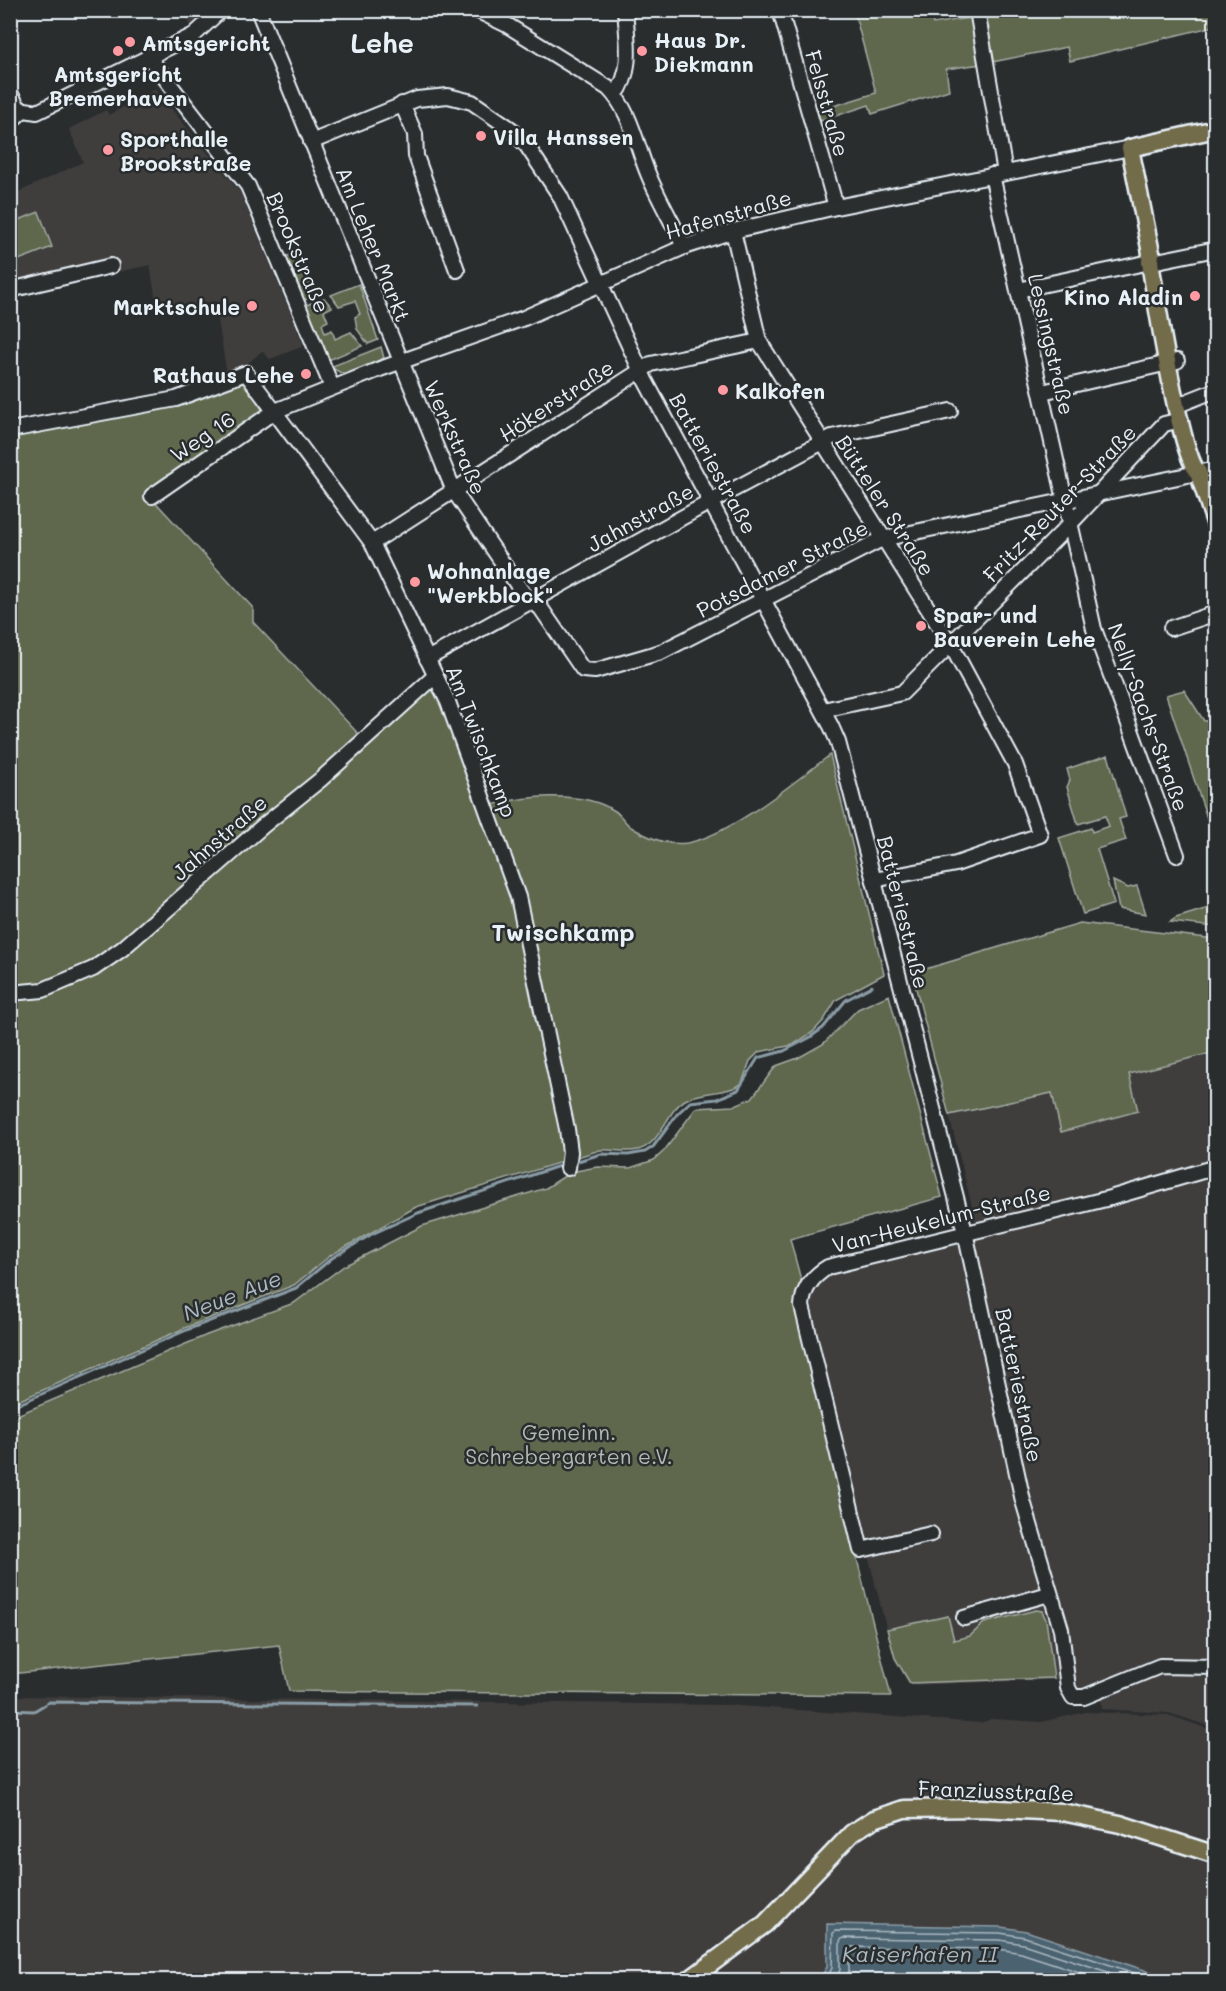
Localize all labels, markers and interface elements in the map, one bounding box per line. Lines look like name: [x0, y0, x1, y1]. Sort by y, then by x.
district label: Lehe: [350, 25, 414, 60]
place label: Haus Dr. Diekmann: [654, 26, 754, 77]
place label: Amtsgericht: [142, 29, 270, 56]
marker: Amtsgericht: [123, 35, 137, 49]
marker: Amtsgericht Bremerhaven: [111, 44, 125, 58]
marker: Haus Dr. Diekmann: [635, 44, 649, 58]
street label: Felsstraße: [800, 47, 856, 159]
place label: Amtsgericht Bremerhaven: [49, 60, 187, 111]
place label: Villa Hanssen: [493, 123, 633, 150]
place label: Sporthalle Brookstraße: [120, 125, 251, 176]
marker: Villa Hanssen: [474, 129, 488, 143]
marker: Sporthalle Brookstraße: [101, 143, 115, 157]
street label: Am Leher Markt: [331, 162, 417, 326]
street label: Hafenstraße: [662, 183, 794, 245]
street label: Brookstraße: [261, 187, 337, 317]
street label: Lessingstraße: [1023, 271, 1081, 417]
place label: Kino Aladin: [1064, 283, 1183, 310]
marker: Kino Aladin: [1188, 289, 1202, 303]
place label: Marktschule: [113, 293, 240, 320]
marker: Marktschule: [245, 299, 259, 313]
street label: Hökerstraße: [493, 353, 619, 447]
place label: Rathaus Lehe: [153, 361, 294, 388]
marker: Rathaus Lehe: [299, 367, 313, 381]
street label: Werkstraße: [419, 376, 493, 498]
place label: Kalkofen: [735, 377, 825, 404]
marker: Kalkofen: [716, 383, 730, 397]
street label: Batteriestraße: [664, 388, 764, 538]
street label: Weg 16: [164, 405, 240, 467]
street label: Fritz-Reuter-Straße: [977, 418, 1141, 588]
street label: Bütteler Straße: [830, 429, 942, 581]
street label: Jahnstraße: [582, 477, 698, 557]
street label: Potsdamer Straße: [692, 513, 872, 623]
place label: Wohnanlage "Werkblock": [427, 557, 554, 608]
marker: Wohnanlage "Werkblock": [408, 575, 422, 589]
place label: Spar- und Bauverein Lehe: [933, 601, 1096, 652]
marker: Spar- und Bauverein Lehe: [914, 619, 928, 633]
street label: Nelly-Sachs-Straße: [1102, 619, 1196, 815]
street label: Am Twischkamp: [441, 661, 523, 821]
street label: Jahnstraße: [166, 788, 272, 886]
street label: Batteriestraße: [872, 833, 936, 991]
district label: Twischkamp: [491, 916, 635, 947]
street label: Van-Heukelum-Straße: [829, 1178, 1053, 1258]
water label: Neue Aue: [179, 1263, 285, 1327]
street label: Batteriestraße: [990, 1305, 1050, 1465]
park label: Gemeinn. Schrebergarten e.V.: [465, 1418, 673, 1469]
street label: Franziusstraße: [917, 1774, 1075, 1806]
water label: Kaiserhafen II: [842, 1939, 999, 1968]

